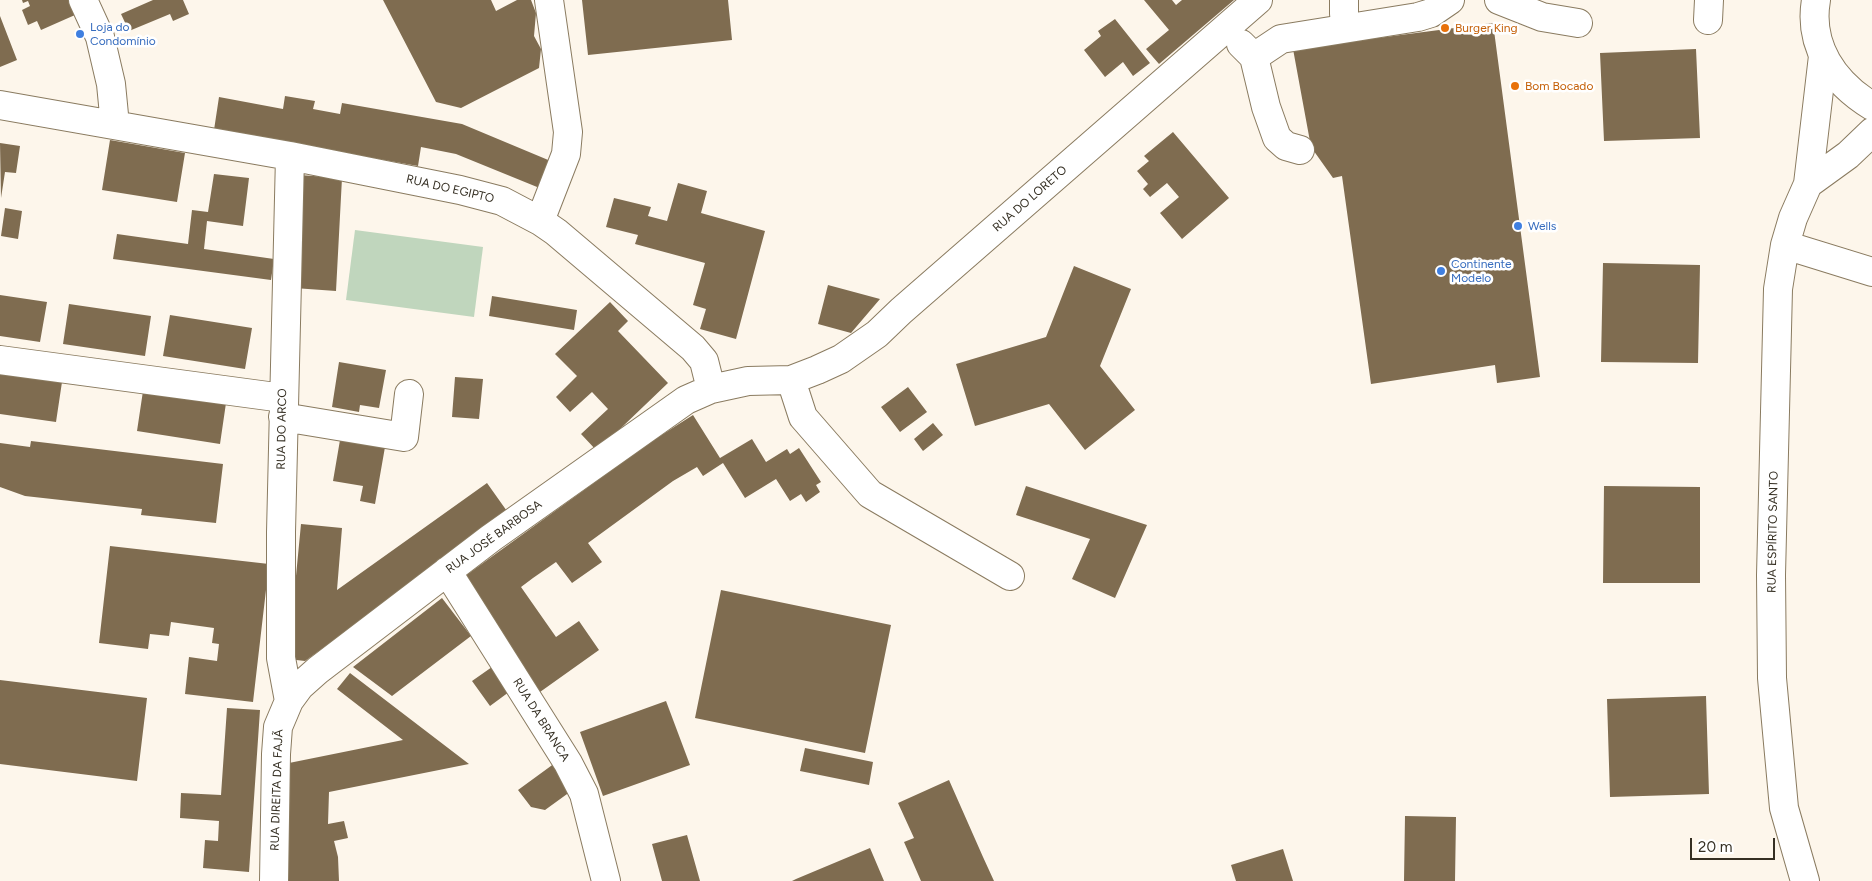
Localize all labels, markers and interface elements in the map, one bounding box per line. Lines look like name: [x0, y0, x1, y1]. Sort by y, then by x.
place label: Loja do Condomínio: [90, 20, 156, 48]
place label: Burger King: [1455, 21, 1518, 35]
marker: Burger King: [1439, 22, 1451, 34]
marker: Loja do Condomínio: [74, 28, 86, 40]
place label: Bom Bocado: [1525, 79, 1593, 93]
marker: Bom Bocado: [1509, 80, 1521, 92]
street label: RUA DO LORETO: [990, 163, 1070, 235]
street label: RUA DO EGIPTO: [405, 172, 495, 206]
place label: Wells: [1528, 219, 1556, 233]
marker: Wells: [1512, 220, 1524, 232]
place label: Continente Modelo: [1451, 257, 1512, 285]
marker: Continente Modelo: [1435, 265, 1447, 277]
street label: RUA DO ARCO: [274, 388, 290, 470]
street label: RUA ESPÍRITO SANTO: [1765, 471, 1781, 593]
street label: RUA JOSÉ BARBOSA: [443, 497, 545, 577]
street label: RUA DA BRANCA: [510, 676, 572, 764]
street label: RUA DIREITA DA FAJÃ: [268, 729, 286, 851]
scale bar: [1692, 828, 1777, 860]
text: 20 m: [1698, 838, 1732, 856]

